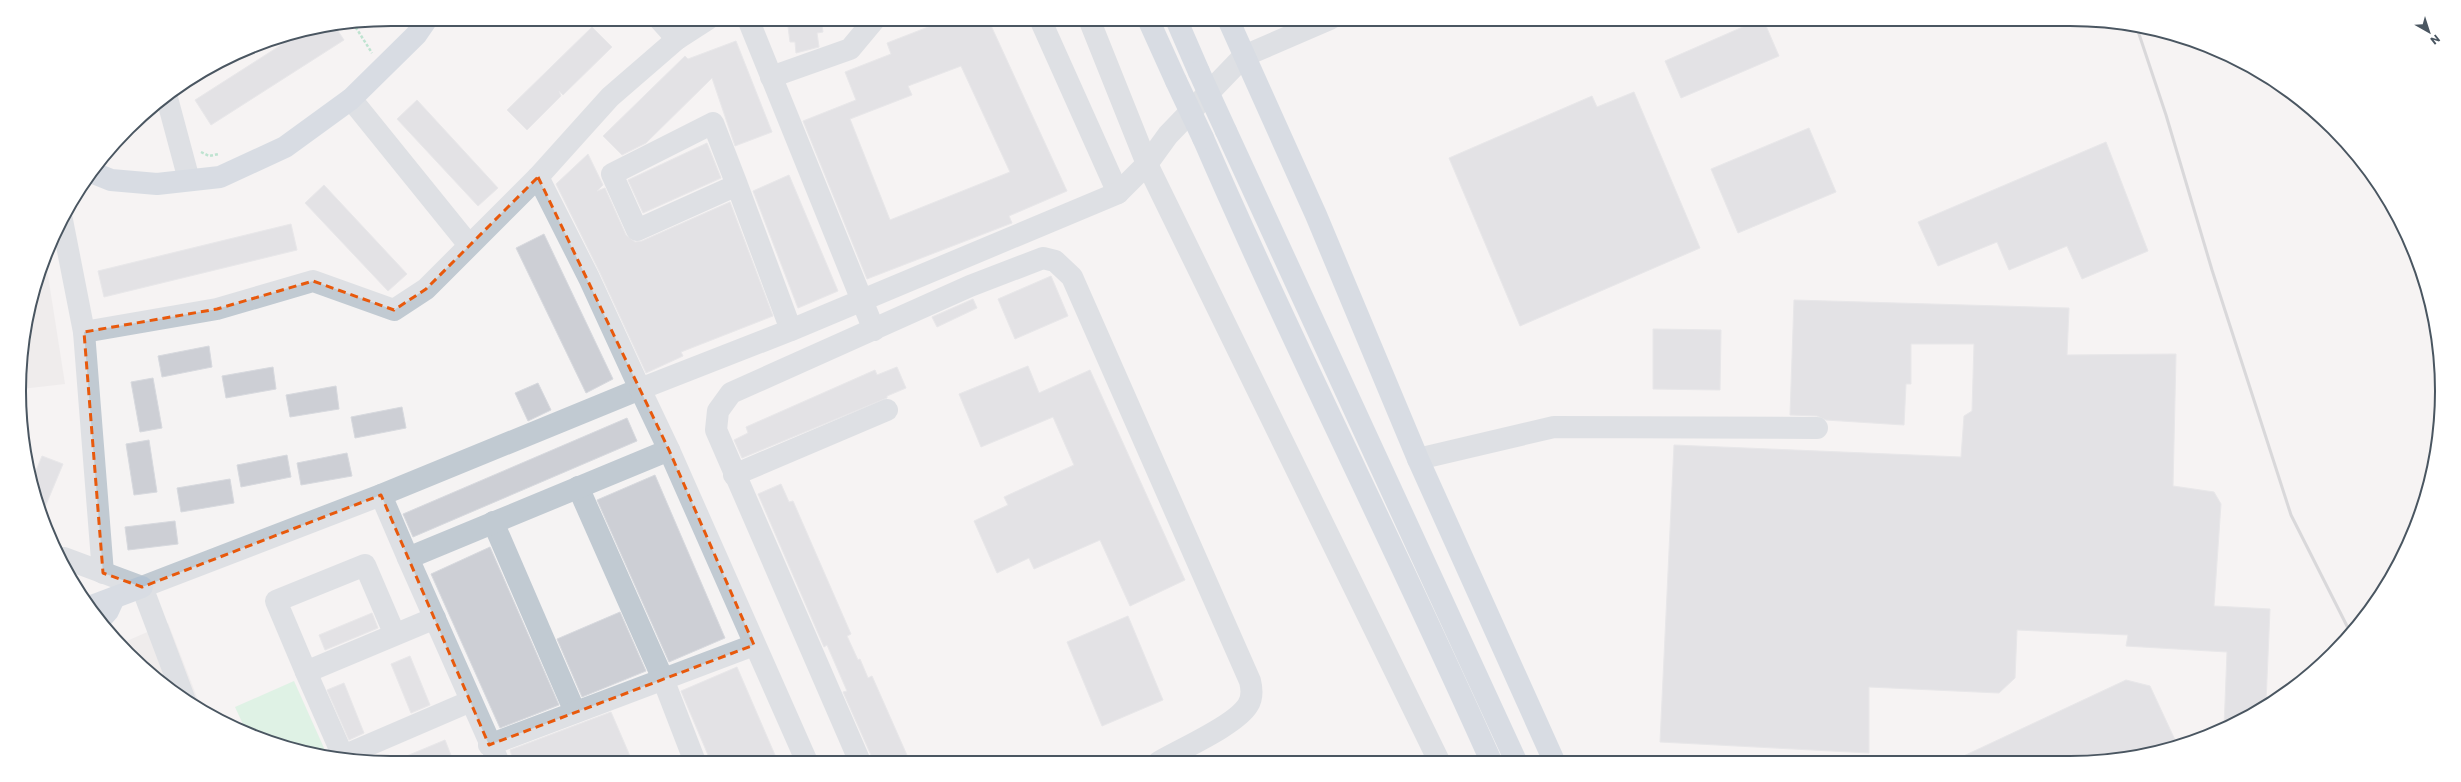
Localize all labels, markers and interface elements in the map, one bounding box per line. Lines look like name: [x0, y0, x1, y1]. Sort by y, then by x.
north arrow: [2409, 12, 2449, 52]
text: N: [2427, 31, 2444, 49]

